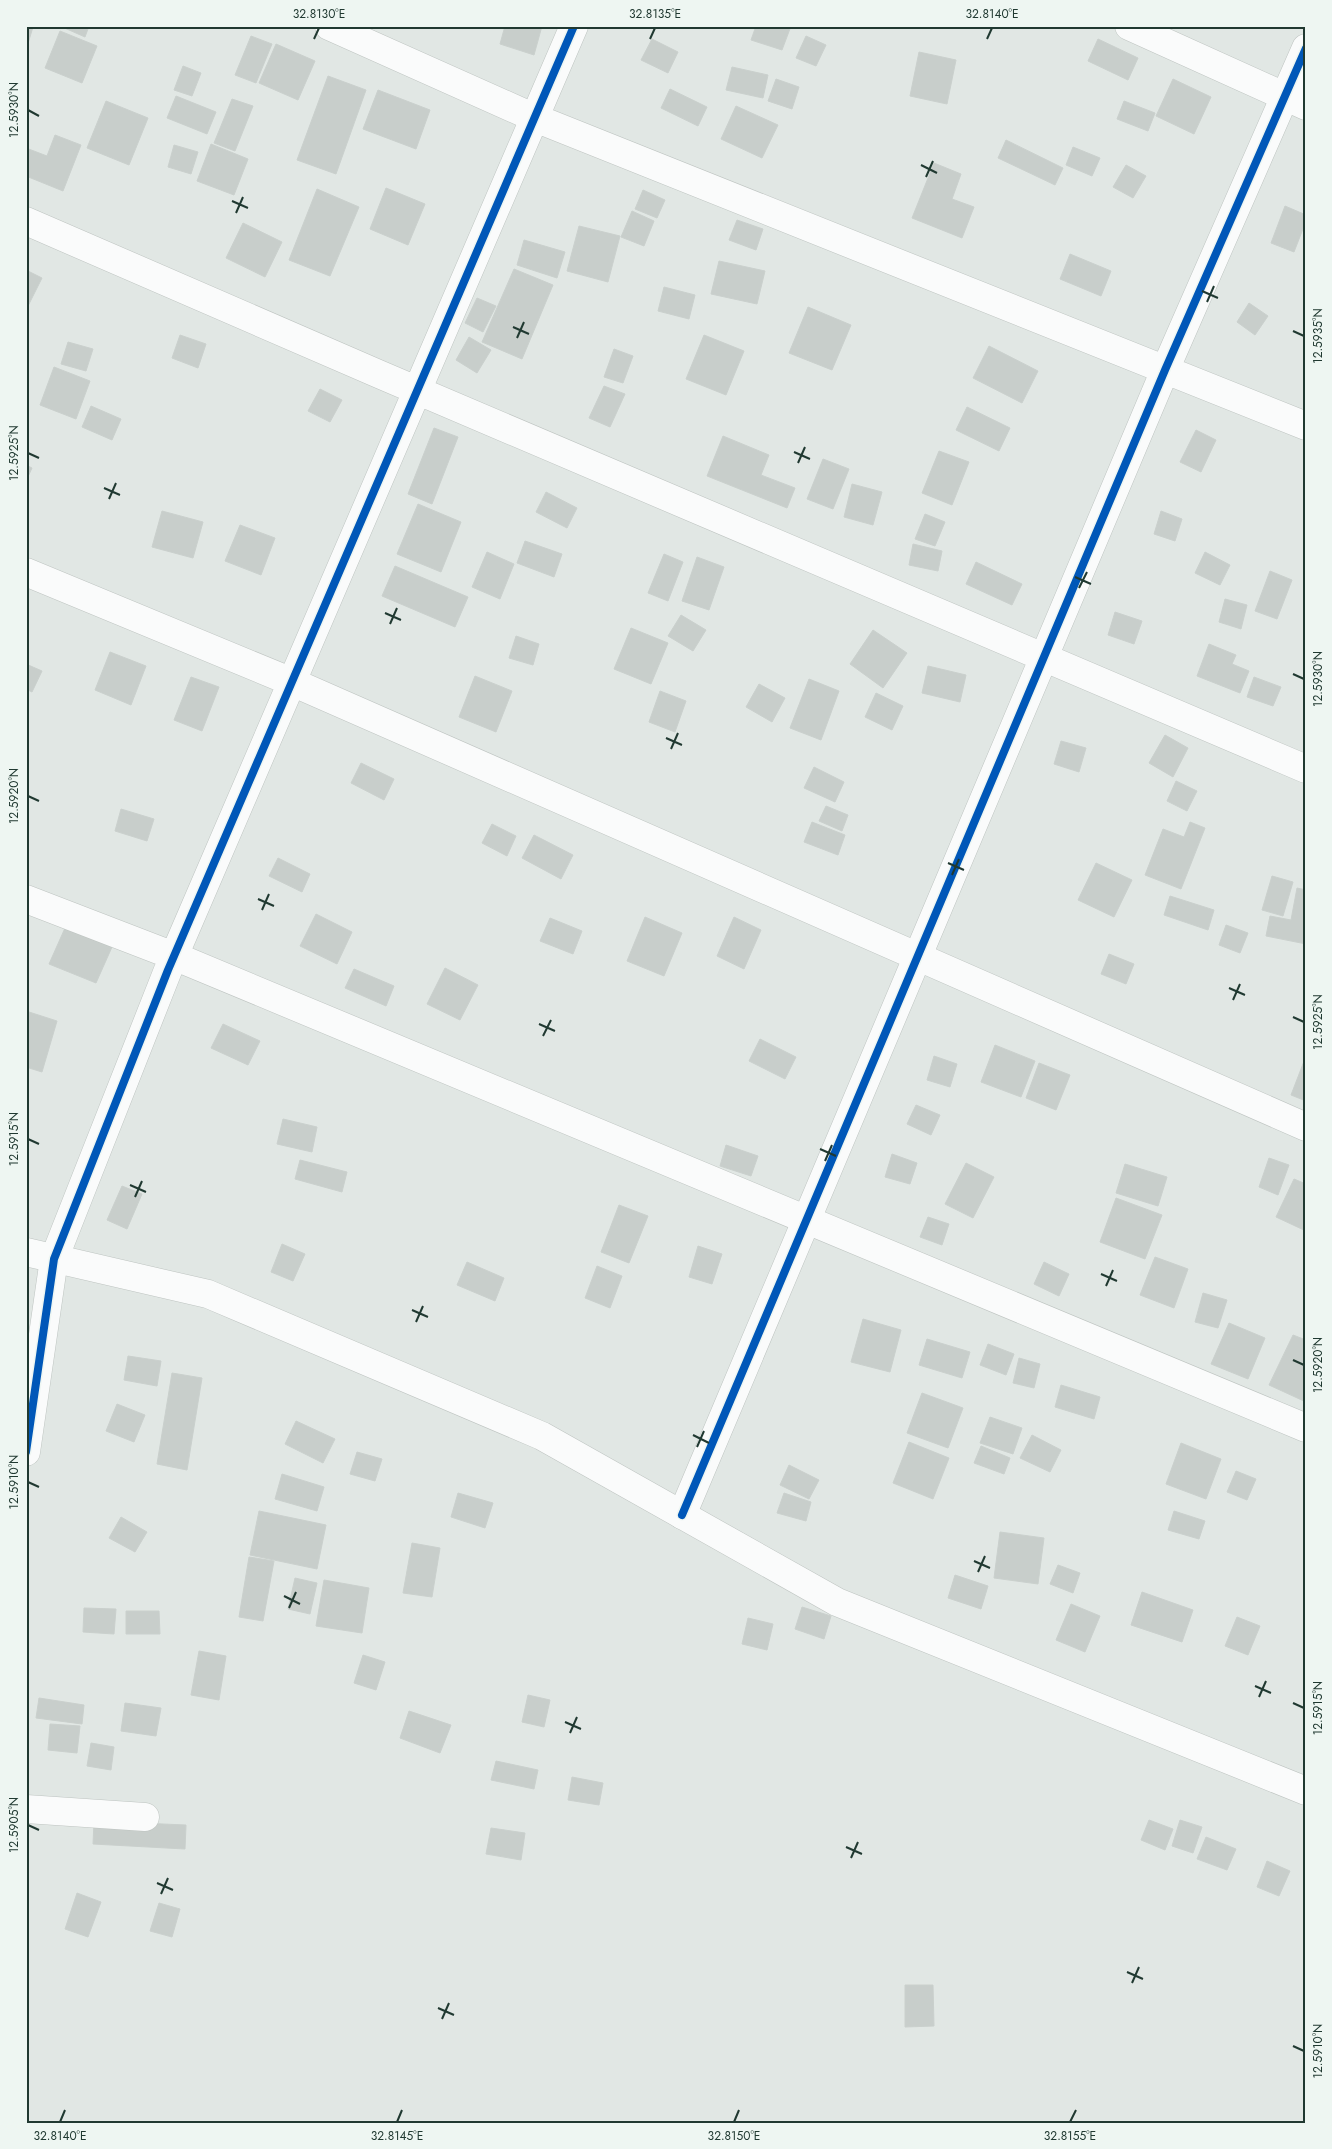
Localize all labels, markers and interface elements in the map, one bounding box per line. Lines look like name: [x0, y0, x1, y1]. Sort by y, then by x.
text: 32.8130°E: [293, 5, 345, 23]
text: 32.8135°E: [629, 5, 681, 23]
text: 32.8140°E: [965, 5, 1019, 23]
text: 12.5930°N: [5, 82, 23, 138]
text: 12.5935°N: [1309, 308, 1327, 364]
text: 12.5925°N: [5, 425, 23, 481]
text: 12.5930°N: [1309, 651, 1327, 707]
text: 12.5920°N: [5, 768, 23, 824]
text: 12.5925°N: [1309, 994, 1327, 1050]
text: 12.5915°N: [5, 1112, 23, 1166]
text: 12.5920°N: [1309, 1337, 1327, 1393]
text: 12.5910°N: [5, 1455, 23, 1509]
text: 12.5915°N: [1309, 1681, 1327, 1735]
text: 12.5905°N: [5, 1797, 23, 1853]
text: 12.5910°N: [1309, 2024, 1327, 2078]
text: 32.8140°E: [33, 2127, 87, 2145]
text: 32.8145°E: [371, 2127, 423, 2145]
text: 32.8150°E: [708, 2127, 760, 2145]
text: 32.8155°E: [1044, 2127, 1096, 2145]

